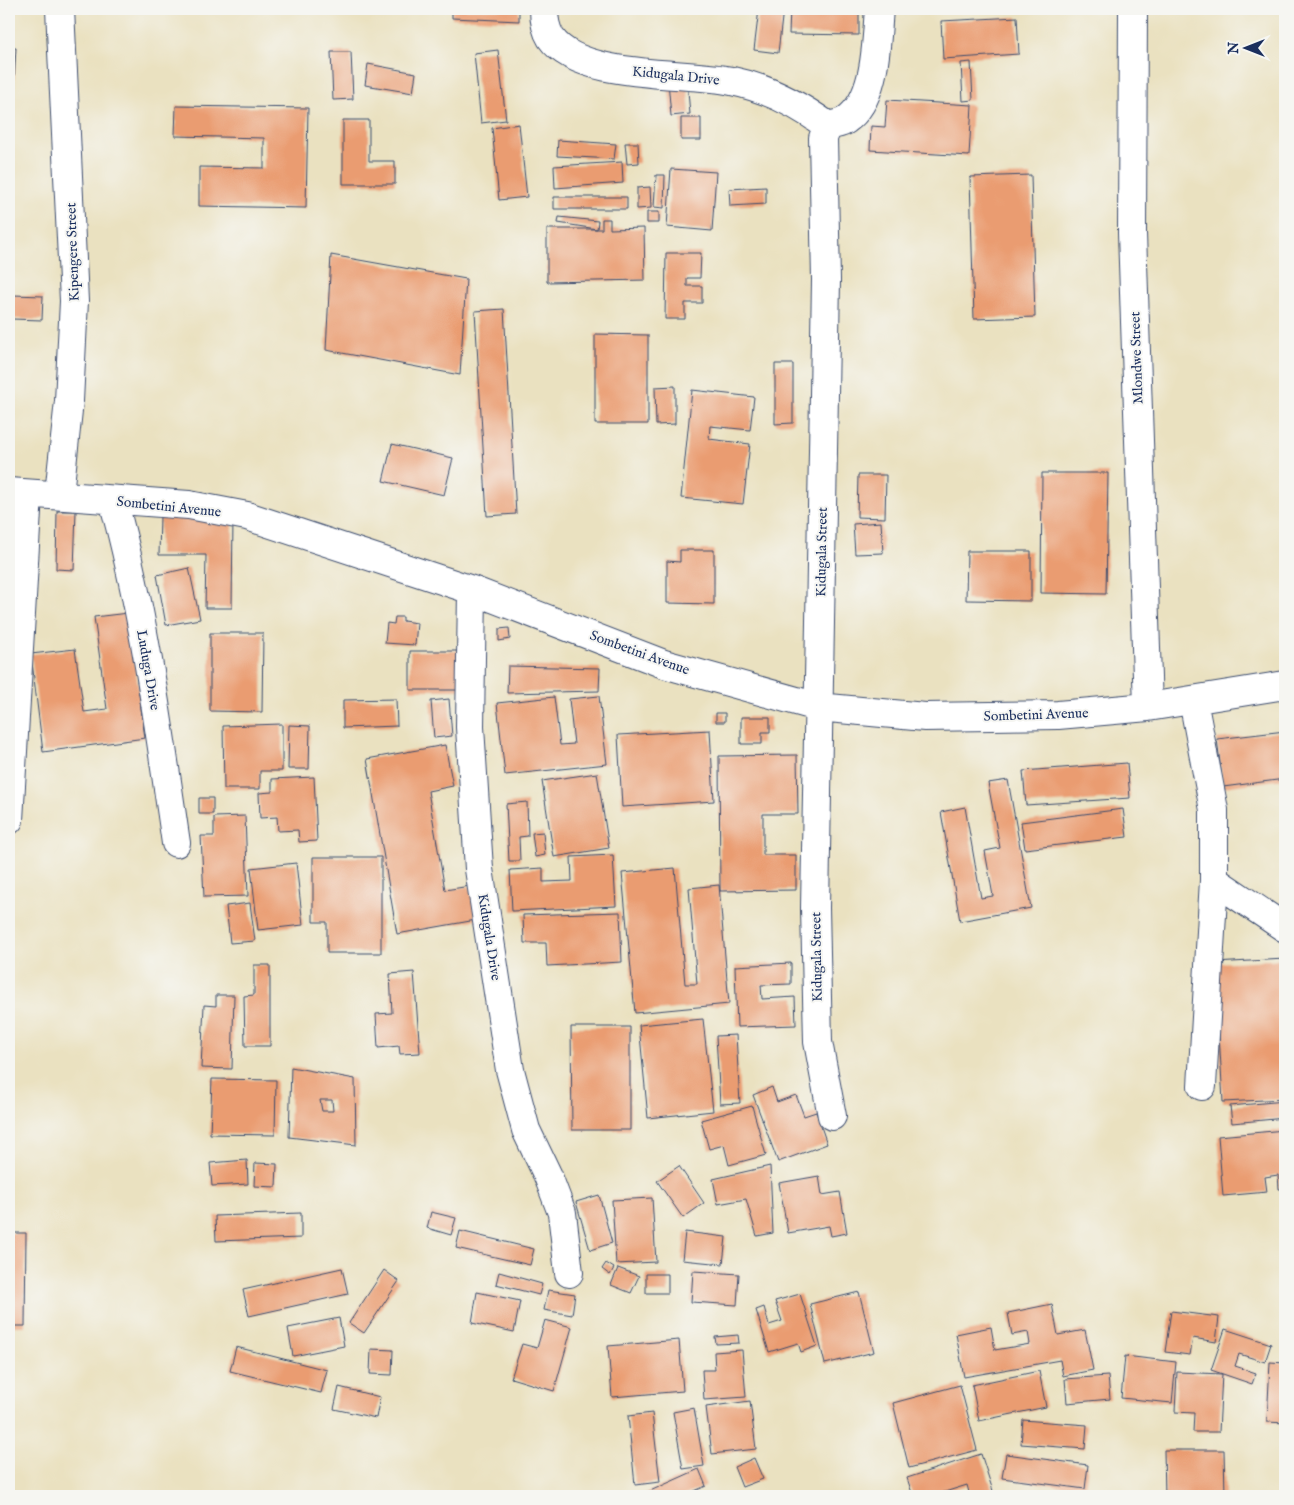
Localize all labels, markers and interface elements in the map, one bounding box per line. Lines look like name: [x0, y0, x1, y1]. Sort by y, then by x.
north arrow: [1222, 22, 1272, 72]
text: N: [1225, 42, 1243, 55]
street label: Kidugala Drive: [631, 62, 721, 90]
street label: Kipengere Street: [62, 202, 84, 302]
street label: Mlondwe Street: [1126, 311, 1148, 405]
street label: Sombetini Avenue: [116, 493, 223, 521]
street label: Kidugala Street: [812, 507, 832, 597]
street label: Sombetini Avenue: [587, 627, 693, 680]
street label: Luduga Drive: [132, 629, 164, 712]
street label: Sombetini Avenue: [983, 704, 1089, 726]
street label: Kidugala Drive: [473, 892, 505, 982]
street label: Kidugala Street: [807, 912, 827, 1002]

